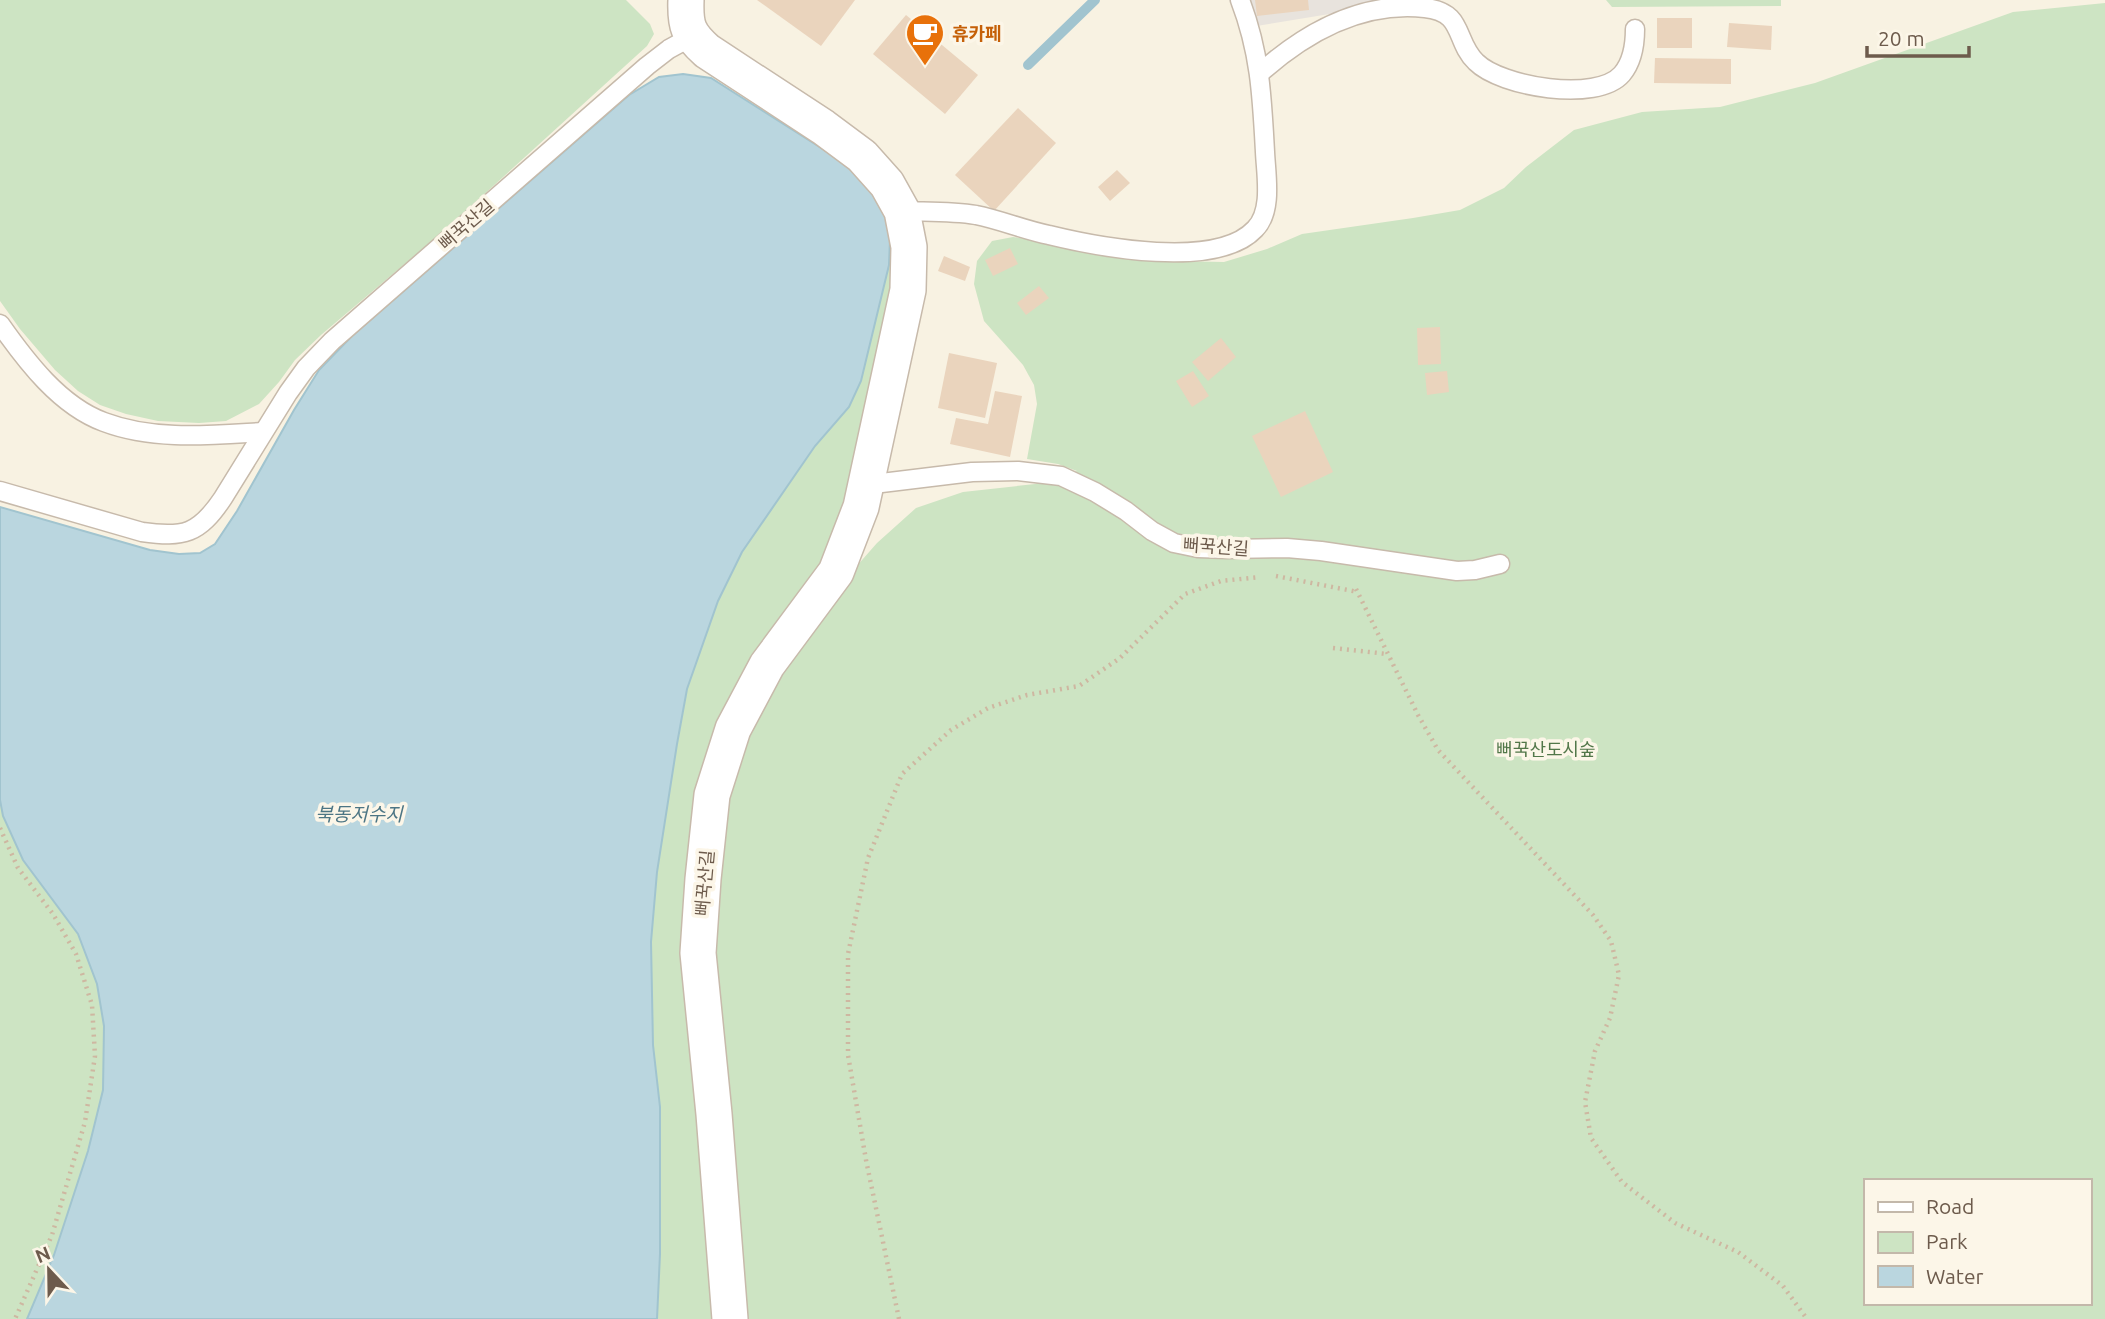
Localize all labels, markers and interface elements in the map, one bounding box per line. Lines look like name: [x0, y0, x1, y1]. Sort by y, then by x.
cafe icon: 휴카페: [904, 12, 946, 67]
scale bar: [1867, 14, 1968, 58]
place label: 휴카페: [952, 23, 1002, 43]
text: 20 m: [1878, 26, 1925, 50]
street label: 뻐꾹산길: [434, 195, 498, 253]
street label: 뻐꾹산길: [1182, 534, 1250, 558]
park label: 뻐꾹산도시숲: [1496, 739, 1596, 759]
water label: 북동저수지: [315, 803, 404, 825]
street label: 뻐꾹산길: [691, 849, 717, 917]
legend: [1864, 1179, 2091, 1305]
text: Road: [1926, 1194, 1974, 1218]
text: Park: [1926, 1229, 1968, 1253]
north arrow: [14, 1235, 84, 1305]
text: N: [32, 1241, 53, 1267]
text: Water: [1926, 1264, 1984, 1288]

